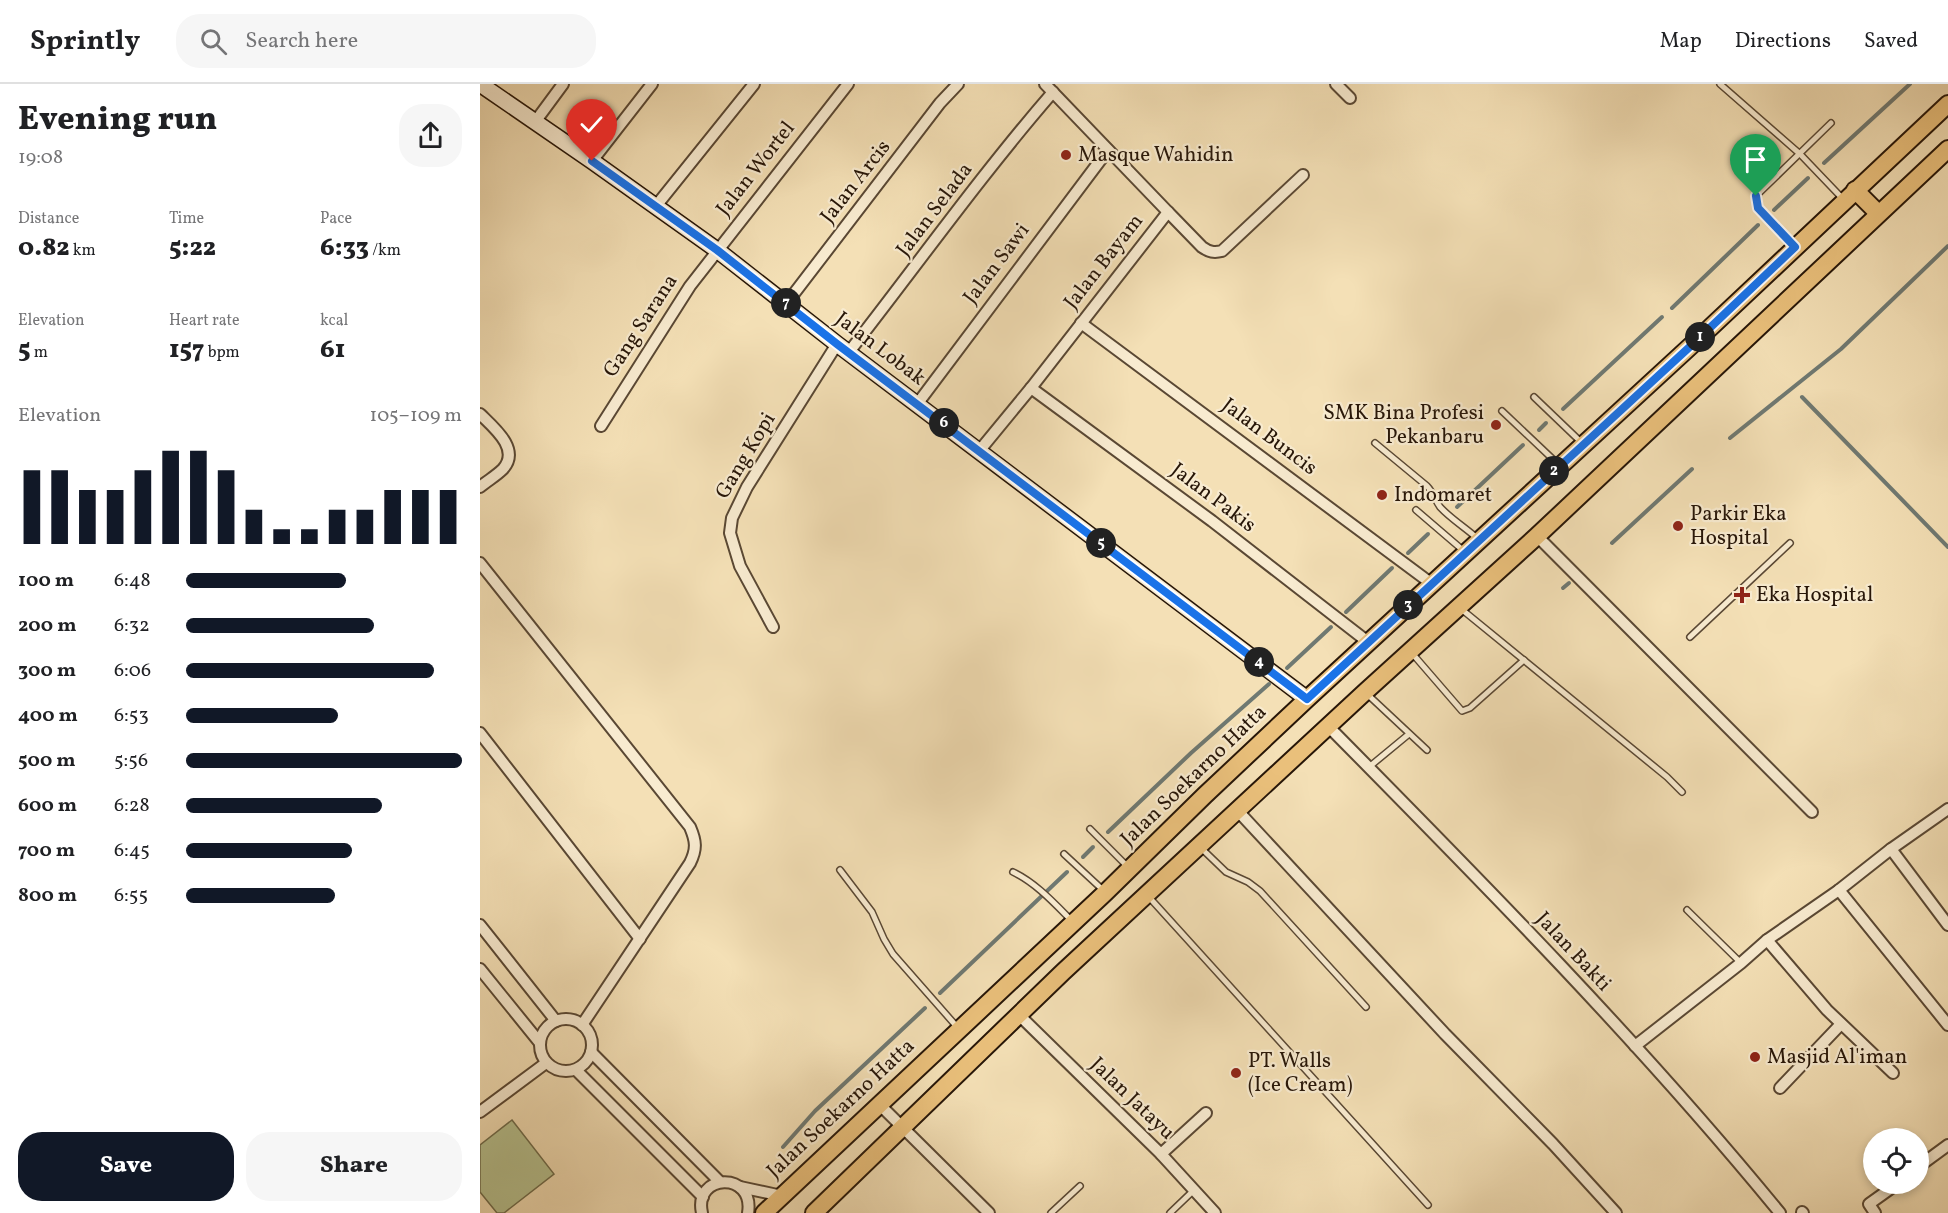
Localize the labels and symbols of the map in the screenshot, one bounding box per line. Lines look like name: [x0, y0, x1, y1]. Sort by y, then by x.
pin: [566, 99, 617, 161]
street label: Jalan Wortel: [710, 116, 802, 222]
street label: Jalan Arcis: [814, 134, 898, 230]
pin: [1730, 134, 1781, 196]
place label: Masque Wahidin: [1078, 141, 1233, 170]
marker: Masque Wahidin: [1059, 148, 1073, 162]
street label: Jalan Selada: [890, 157, 980, 263]
street label: Jalan Bayam: [1057, 208, 1151, 316]
street label: Jalan Sawi: [957, 217, 1037, 311]
street label: Gang Sarana: [597, 269, 685, 383]
pin: 7: [771, 288, 801, 318]
street label: Jalan Lobak: [829, 305, 932, 393]
pin: 1: [1685, 322, 1715, 352]
street label: Jalan Buncis: [1215, 391, 1323, 483]
place label: SMK Bina Profesi Pekanbaru: [1323, 399, 1484, 452]
street label: Gang Kopi: [709, 407, 783, 505]
pin: 6: [929, 408, 959, 438]
marker: SMK Bina Profesi Pekanbaru: [1489, 418, 1503, 432]
street label: Jalan Pakis: [1164, 456, 1262, 540]
pin: 2: [1539, 456, 1569, 486]
place label: Indomaret: [1394, 481, 1492, 510]
marker: Indomaret: [1375, 488, 1389, 502]
place label: Parkir Eka Hospital: [1690, 500, 1787, 553]
marker: Parkir Eka Hospital: [1671, 519, 1685, 533]
pin: 5: [1086, 528, 1116, 558]
place label: Eka Hospital: [1756, 581, 1873, 610]
marker: Eka Hospital: [1733, 586, 1751, 604]
pin: 3: [1393, 590, 1423, 620]
pin: 4: [1244, 647, 1274, 677]
street label: Jalan Soekarno Hatta: [1114, 698, 1274, 854]
street label: Jalan Bakti: [1528, 906, 1618, 998]
street label: Jalan Soekarno Hatta: [760, 1033, 922, 1185]
place label: Masjid Al'iman: [1767, 1043, 1907, 1072]
place label: PT. Walls (Ice Cream): [1248, 1047, 1353, 1100]
marker: Masjid Al'iman: [1748, 1050, 1762, 1064]
street label: Jalan Jatayu: [1083, 1051, 1181, 1147]
marker: PT. Walls (Ice Cream): [1229, 1066, 1243, 1080]

